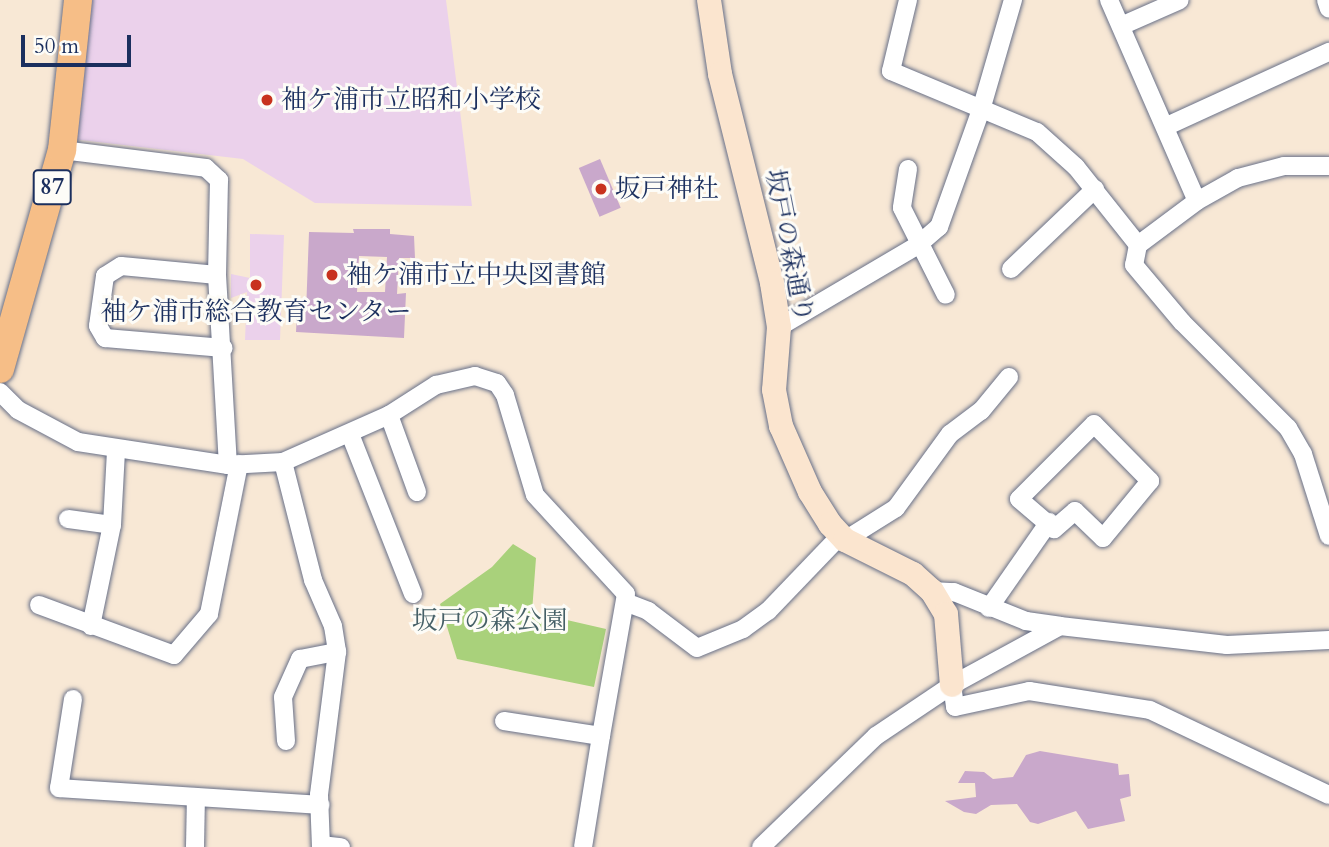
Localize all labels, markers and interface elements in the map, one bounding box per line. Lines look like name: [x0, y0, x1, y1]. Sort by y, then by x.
scale bar: [24, 21, 135, 65]
text: 50 m: [34, 32, 79, 61]
place label: 袖ケ浦市立昭和小学校: [281, 84, 541, 116]
marker: 袖ケ浦市立昭和小学校: [259, 92, 275, 108]
street label: 坂戸の森通り: [759, 166, 819, 326]
road number: 87: [31, 167, 73, 208]
place label: 坂戸神社: [615, 173, 719, 205]
marker: 坂戸神社: [593, 181, 609, 197]
place label: 袖ケ浦市立中央図書館: [346, 259, 606, 291]
marker: 袖ケ浦市立中央図書館: [324, 267, 340, 283]
marker: 袖ケ浦市総合教育センター: [248, 277, 264, 293]
place label: 袖ケ浦市総合教育センター: [100, 296, 412, 328]
park label: 坂戸の森公園: [412, 605, 568, 637]

